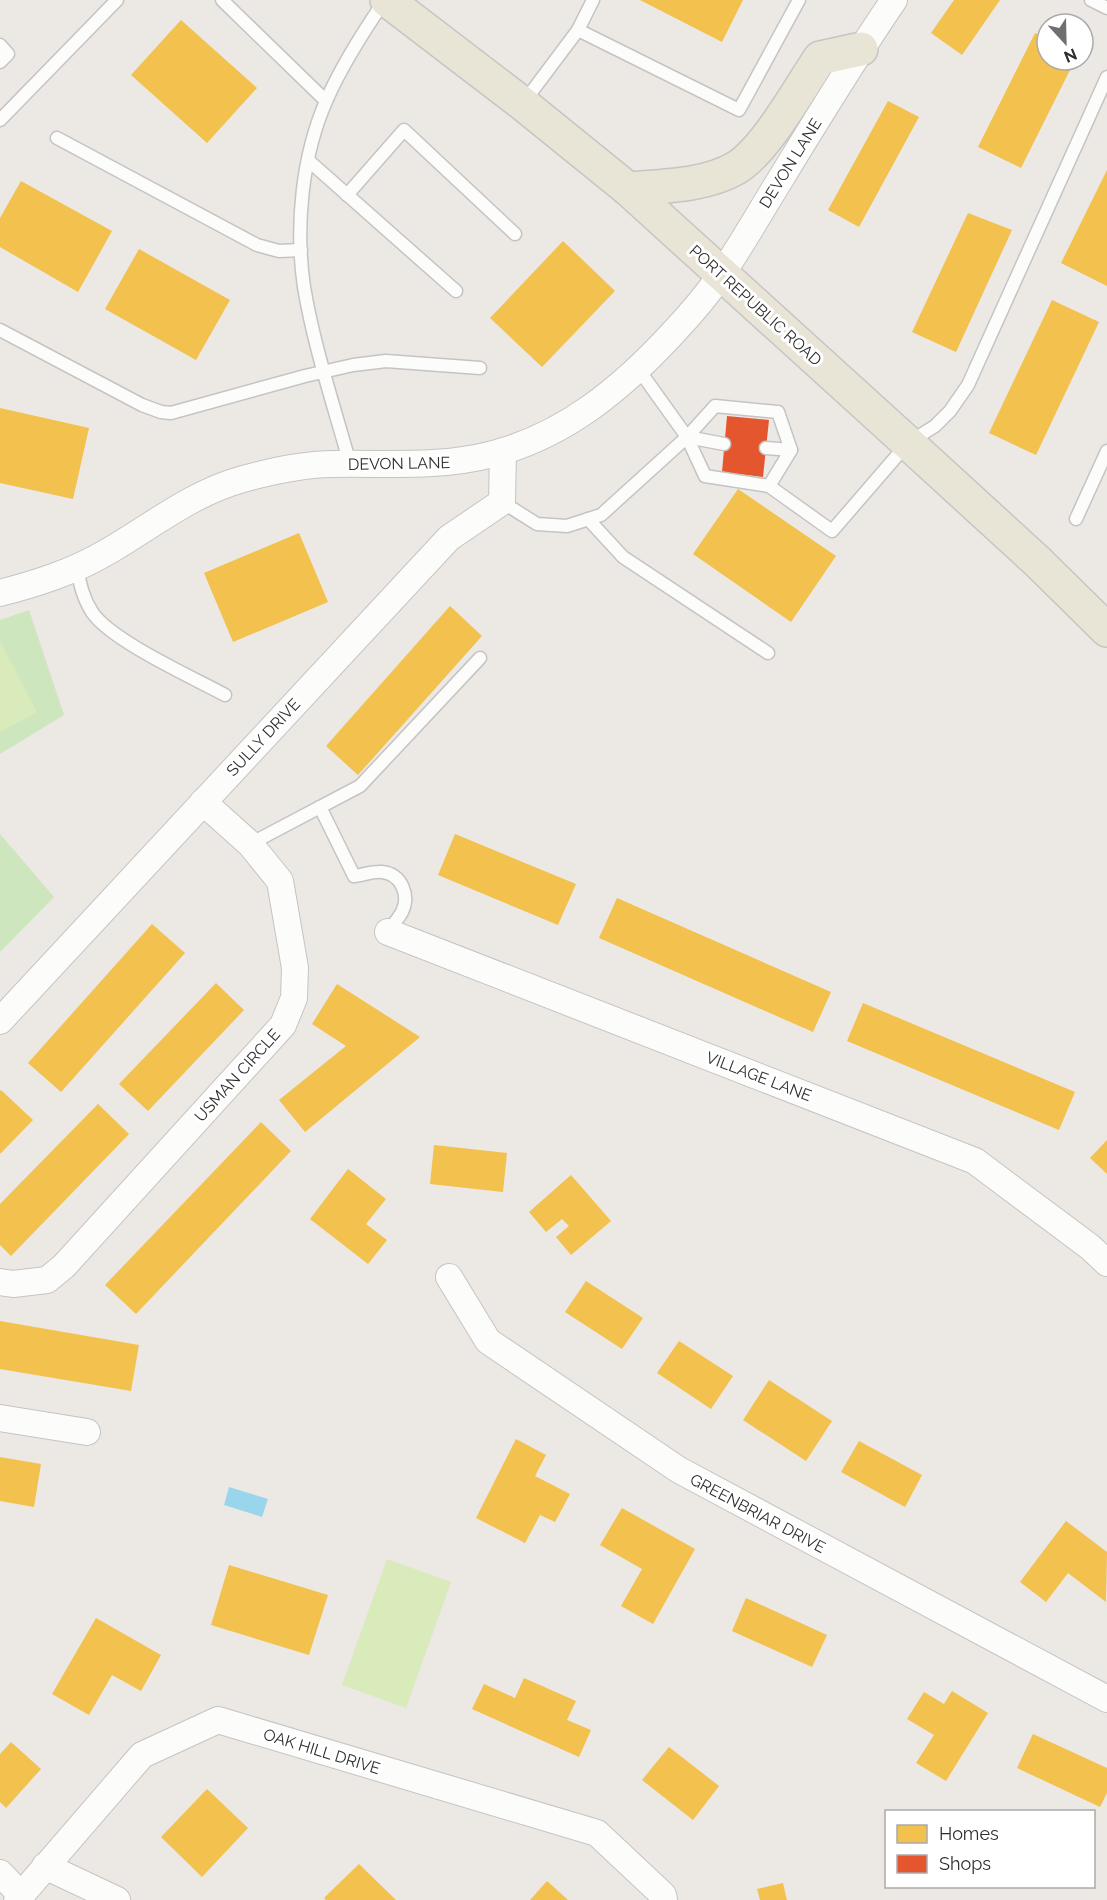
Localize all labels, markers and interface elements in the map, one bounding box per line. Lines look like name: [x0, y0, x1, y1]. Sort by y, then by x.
north arrow: [1035, 12, 1095, 72]
text: N: [1061, 44, 1080, 67]
street label: DEVON LANE: [755, 115, 826, 212]
street label: PORT REPUBLIC ROAD: [686, 241, 826, 370]
street label: DEVON LANE: [348, 453, 451, 474]
street label: SULLY DRIVE: [223, 694, 304, 780]
street label: USMAN CIRCLE: [191, 1025, 284, 1126]
street label: VILLAGE LANE: [703, 1048, 814, 1105]
street label: GREENBRIAR DRIVE: [687, 1470, 829, 1557]
street label: OAK HILL DRIVE: [261, 1725, 383, 1778]
legend: [885, 1810, 1095, 1888]
text: Homes: [939, 1823, 999, 1844]
text: Shops: [939, 1853, 991, 1874]

